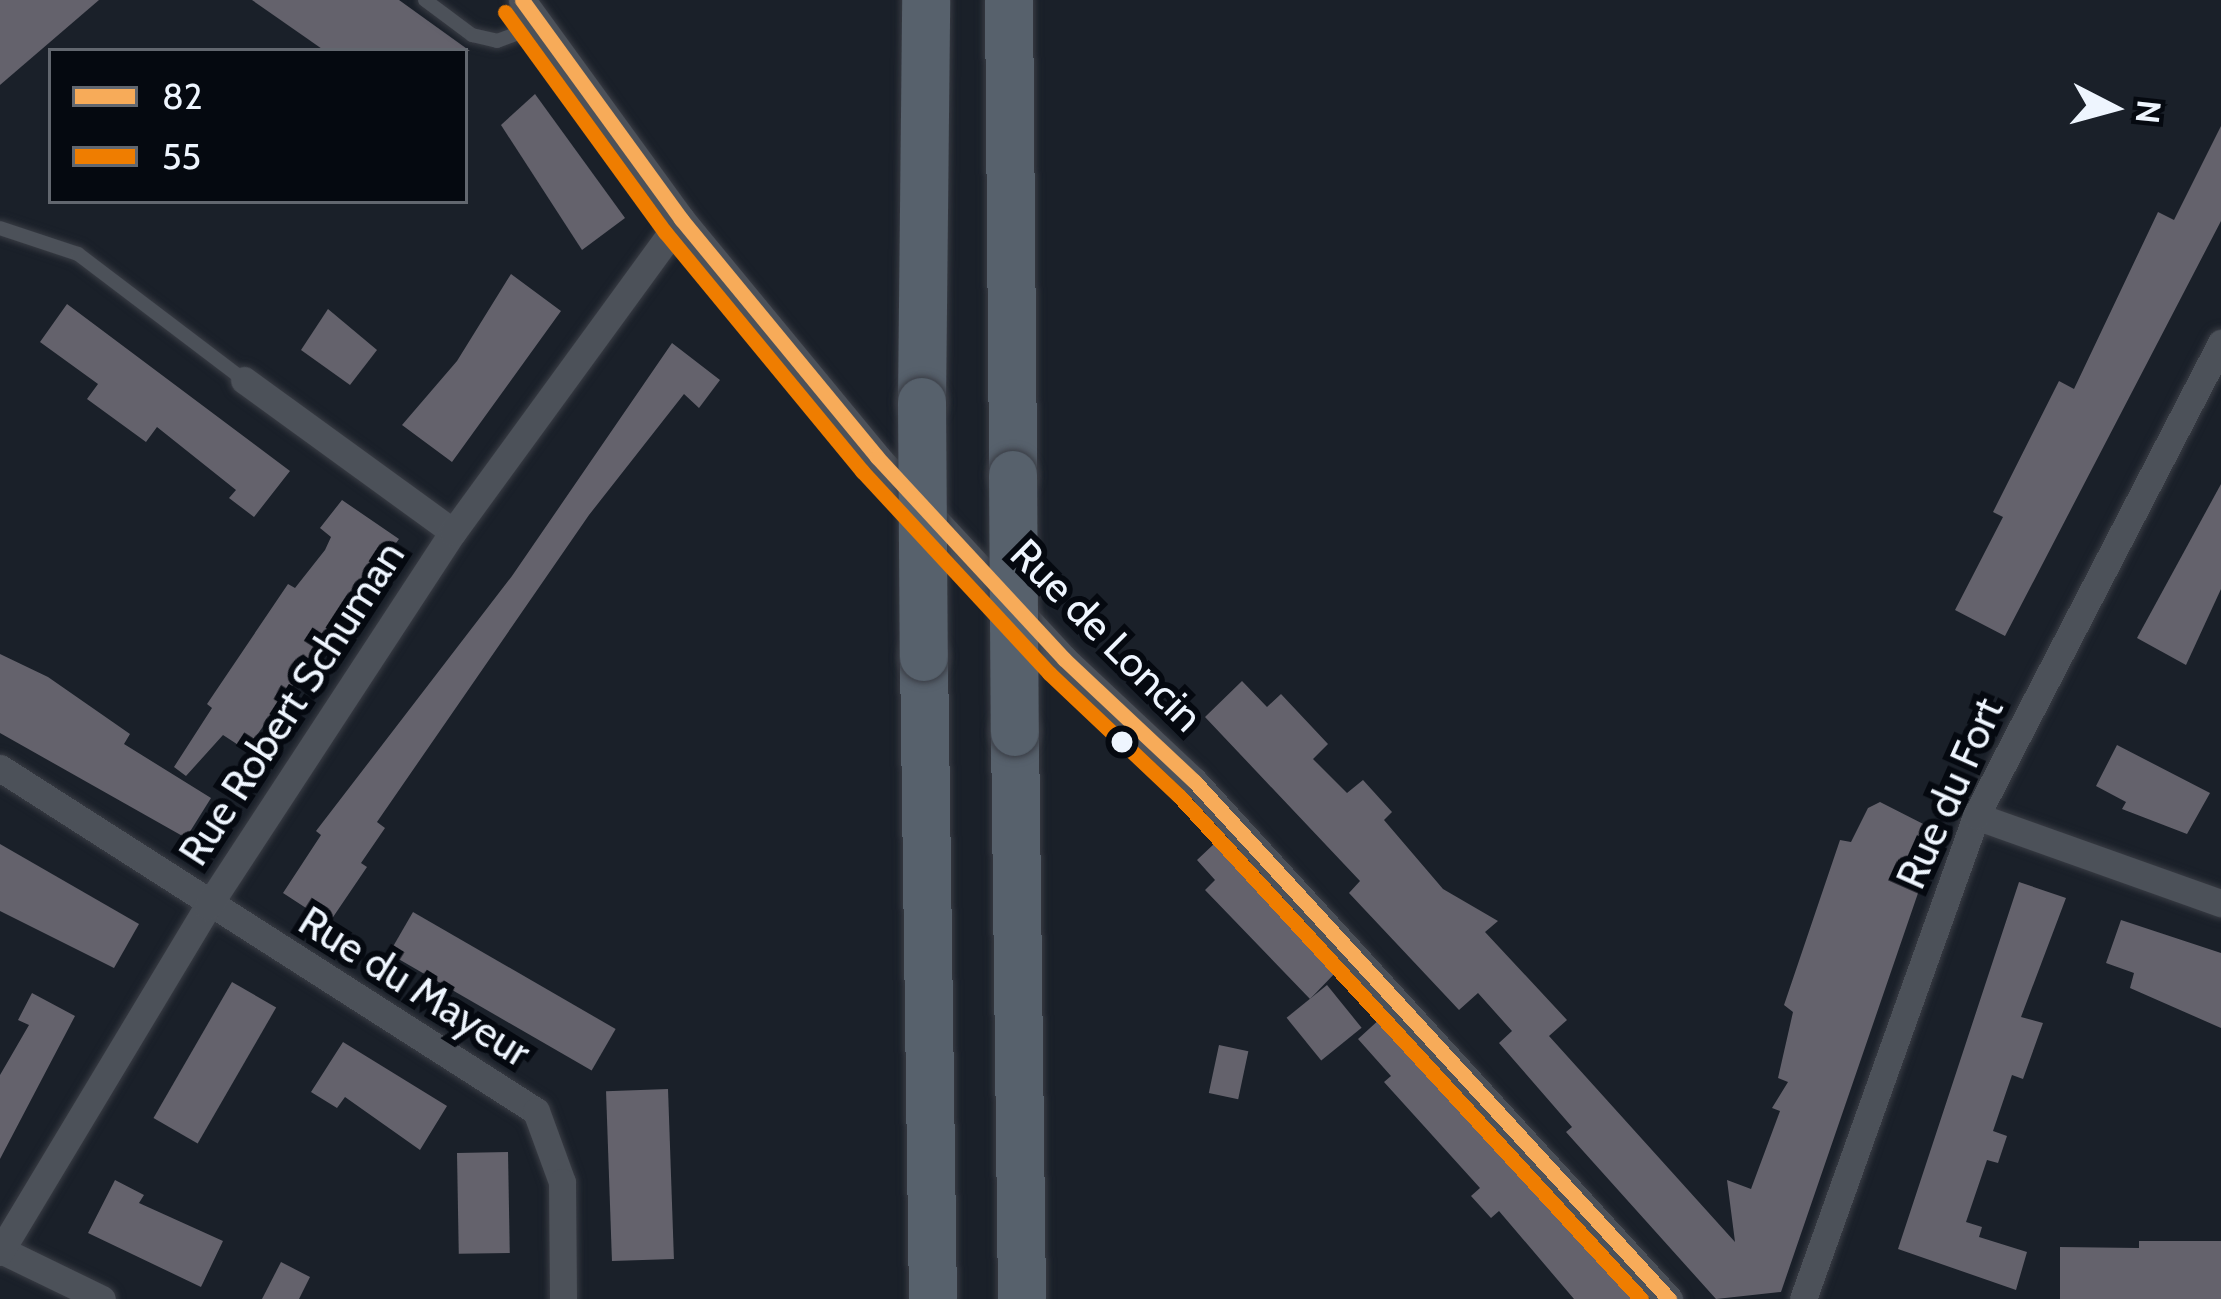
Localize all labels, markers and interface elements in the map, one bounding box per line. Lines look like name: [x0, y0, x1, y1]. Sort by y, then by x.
legend: [48, 48, 468, 204]
north arrow: [2053, 48, 2173, 168]
text: 82: [162, 74, 203, 118]
text: N: [2128, 98, 2170, 125]
text: 55: [162, 134, 201, 178]
street label: Rue de Loncin: [1001, 529, 1213, 741]
street label: Rue Robert Schuman: [167, 532, 415, 874]
street label: Rue du Fort: [1885, 690, 2013, 896]
unlabelled marker: [1111, 731, 1133, 753]
street label: Rue du Mayeur: [290, 895, 540, 1077]

